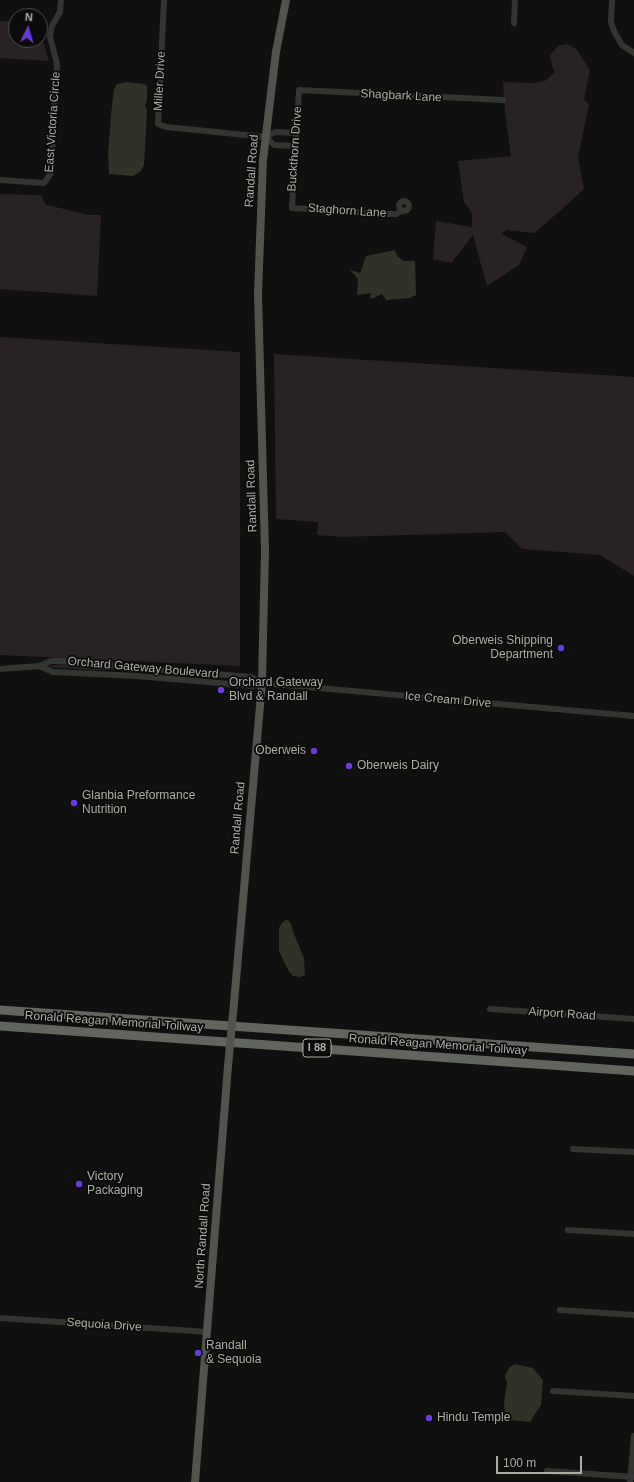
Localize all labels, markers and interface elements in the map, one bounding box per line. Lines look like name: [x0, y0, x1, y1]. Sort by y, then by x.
north arrow: [8, 8, 48, 48]
text: N: [24, 11, 33, 23]
street label: Miller Drive: [151, 51, 169, 111]
street label: East Victoria Circle: [42, 71, 64, 173]
street label: Shagbark Lane: [360, 87, 442, 105]
street label: Buckthorn Drive: [285, 106, 305, 192]
street label: Randall Road: [242, 134, 262, 208]
street label: Staghorn Lane: [307, 201, 387, 221]
street label: Randall Road: [244, 459, 260, 533]
place label: Oberweis Shipping Department: [452, 634, 553, 662]
marker: Oberweis Shipping Department: [556, 643, 566, 653]
street label: Orchard Gateway Boulevard: [67, 654, 219, 682]
place label: Orchard Gateway Blvd & Randall: [229, 676, 323, 704]
marker: Orchard Gateway Blvd & Randall: [216, 685, 226, 695]
street label: Ice Cream Drive: [404, 689, 492, 711]
place label: Oberweis: [255, 744, 306, 758]
marker: Oberweis: [309, 746, 319, 756]
place label: Oberweis Dairy: [357, 759, 439, 773]
marker: Oberweis Dairy: [344, 761, 354, 771]
street label: Randall Road: [228, 781, 248, 855]
place label: Glanbia Preformance Nutrition: [82, 789, 195, 817]
marker: Glanbia Preformance Nutrition: [69, 798, 79, 808]
street label: Airport Road: [528, 1004, 596, 1024]
street label: Ronald Reagan Memorial Tollway: [24, 1009, 204, 1035]
street label: Ronald Reagan Memorial Tollway: [348, 1032, 528, 1058]
road number: I 88: [303, 1039, 331, 1057]
place label: Victory Packaging: [87, 1170, 143, 1198]
marker: Victory Packaging: [74, 1179, 84, 1189]
street label: North Randall Road: [192, 1183, 214, 1289]
street label: Sequoia Drive: [66, 1315, 142, 1335]
place label: Randall & Sequoia: [206, 1339, 261, 1367]
marker: Randall & Sequoia: [193, 1348, 203, 1358]
place label: Hindu Temple: [437, 1411, 510, 1425]
marker: Hindu Temple: [424, 1413, 434, 1423]
scale bar: [498, 1448, 584, 1474]
text: 100 m: [503, 1456, 536, 1470]

